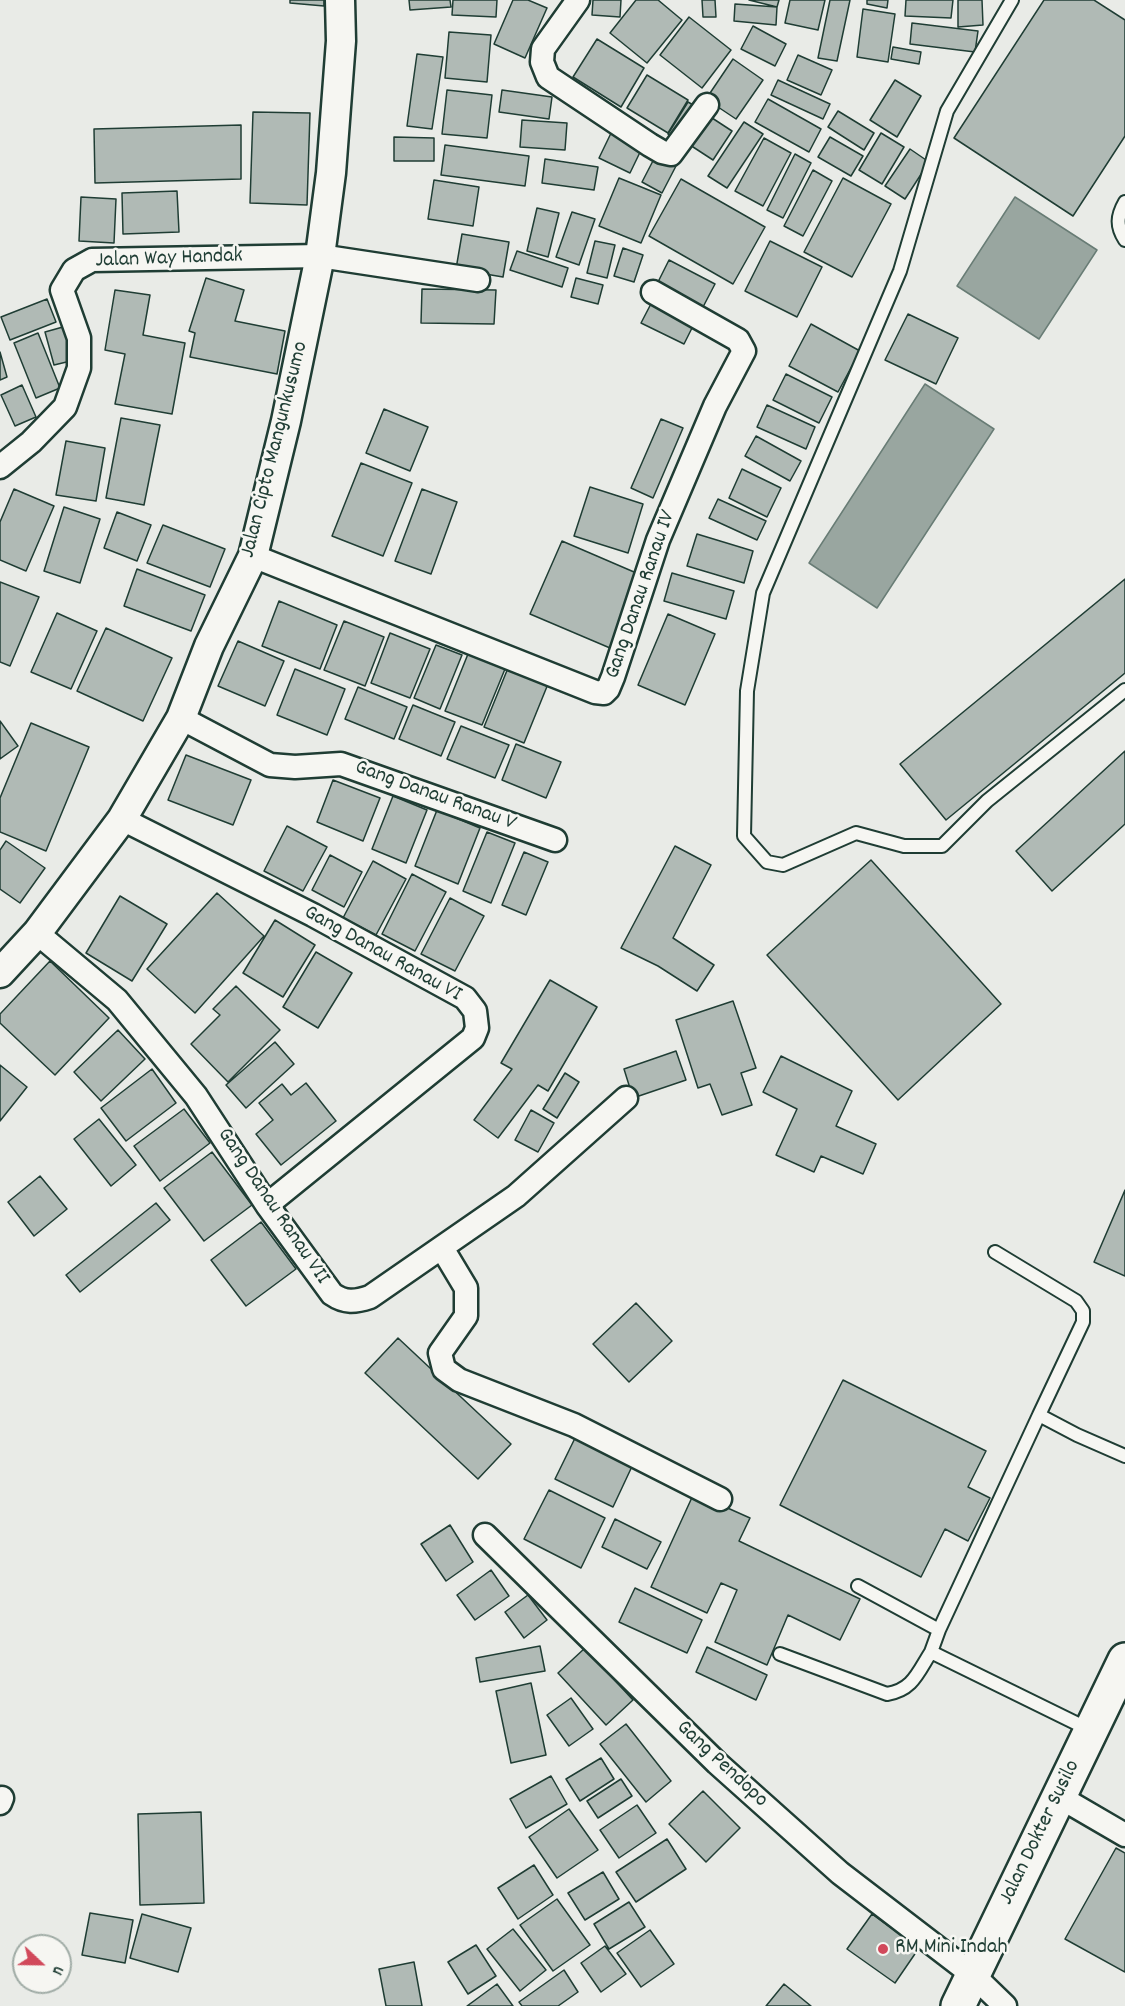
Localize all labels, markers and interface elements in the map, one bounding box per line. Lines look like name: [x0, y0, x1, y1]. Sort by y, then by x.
street label: Jalan Way Handak: [95, 244, 243, 276]
street label: Jalan Cipto Mangunkusumo: [236, 339, 316, 561]
street label: Gang Danau Ranau IV: [601, 507, 683, 683]
street label: Gang Danau Ranau V: [351, 756, 519, 838]
street label: Gang Danau Ranau VI: [298, 901, 466, 1009]
street label: Gang Danau Ranau VII: [210, 1124, 334, 1290]
street label: Gang Pendopo: [670, 1716, 772, 1814]
street label: Jalan Dokter Susilo: [995, 1756, 1087, 1910]
north arrow: [12, 1934, 72, 1994]
place label: RM Mini Indah: [895, 1936, 1007, 1962]
marker: RM Mini Indah: [876, 1942, 890, 1956]
text: U: [45, 1962, 69, 1978]

